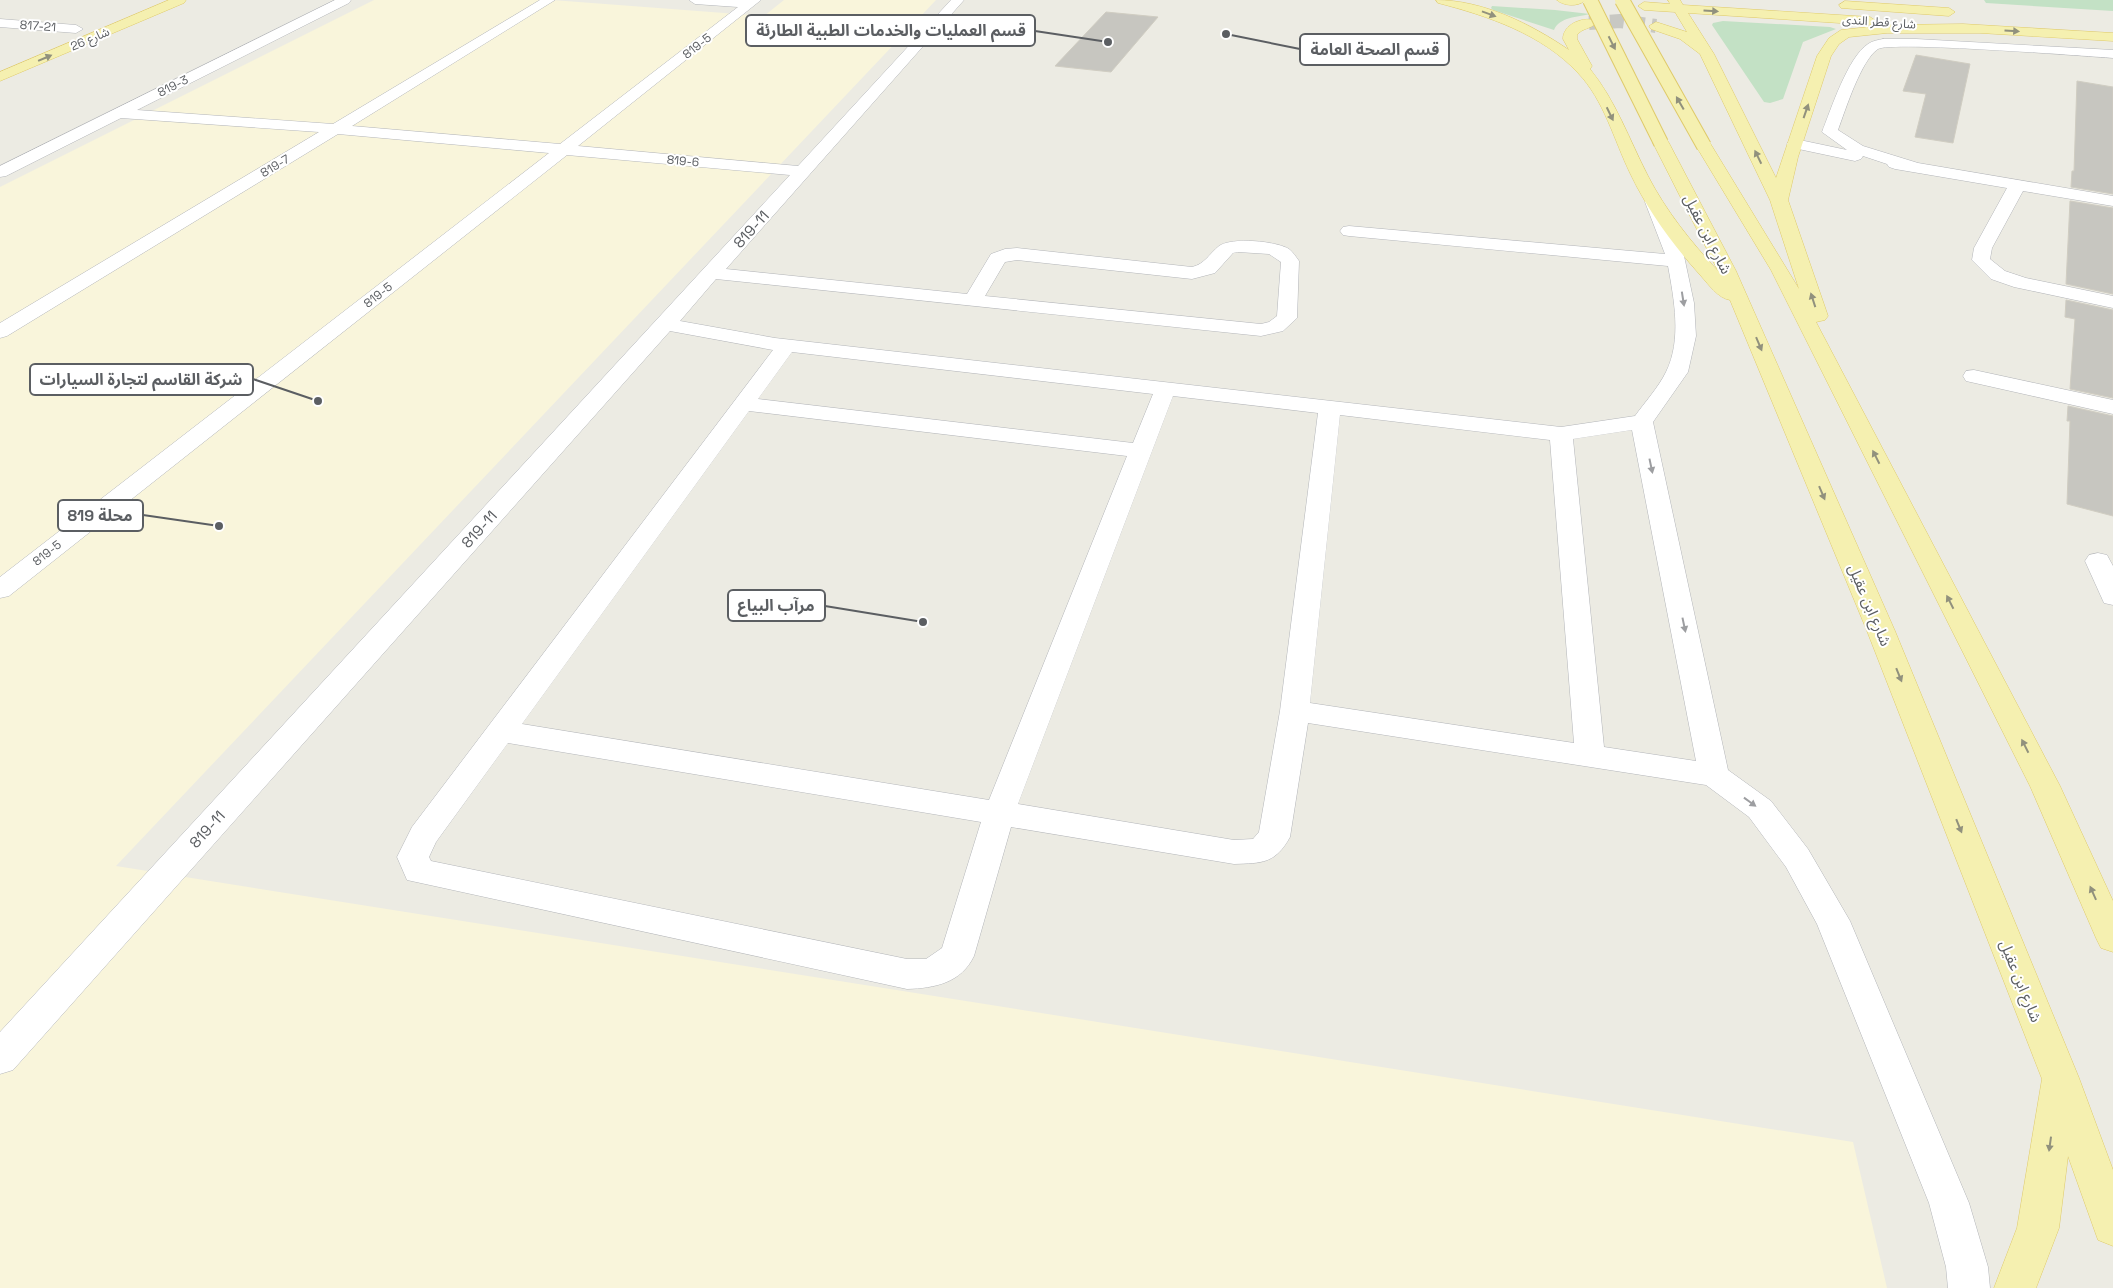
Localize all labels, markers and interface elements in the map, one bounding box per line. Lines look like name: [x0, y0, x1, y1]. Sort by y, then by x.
one-way arrow: [1703, 7, 1719, 15]
one-way arrow: [1481, 11, 1496, 18]
street label: شارع قطر الندى: [1842, 11, 1916, 34]
callout: قسم العمليات والخدمات الطبية الطارئة: [746, 15, 1035, 46]
street label: 817-21: [19, 17, 57, 35]
text: قسم العمليات والخدمات الطبية الطارئة: [756, 20, 1026, 43]
street label: شارع 26: [68, 24, 112, 55]
one-way arrow: [2005, 27, 2021, 35]
street label: 819-5: [679, 30, 715, 62]
callout: قسم الصحة العامة: [1300, 34, 1449, 65]
one-way arrow: [1608, 36, 1616, 51]
text: قسم الصحة العامة: [1311, 39, 1439, 62]
one-way arrow: [38, 54, 52, 62]
street label: 819-3: [155, 71, 191, 101]
one-way arrow: [1676, 97, 1685, 110]
one-way arrow: [1802, 104, 1810, 119]
one-way arrow: [1606, 106, 1614, 121]
one-way arrow: [1754, 149, 1762, 164]
street label: 819-7: [257, 151, 293, 181]
street label: 819-6: [666, 152, 700, 170]
street label: شارع ابن عقيل: [1677, 191, 1736, 279]
street label: 819-11: [729, 206, 773, 252]
street label: 819-5: [360, 279, 396, 311]
one-way arrow: [1679, 291, 1687, 307]
one-way arrow: [1808, 292, 1816, 307]
one-way arrow: [1755, 337, 1763, 351]
callout: شركة القاسم لتجارة السيارات: [30, 364, 253, 395]
text: شركة القاسم لتجارة السيارات: [40, 369, 242, 392]
one-way arrow: [1872, 450, 1880, 464]
one-way arrow: [1647, 458, 1655, 474]
one-way arrow: [1819, 486, 1827, 500]
callout: 819 محلة: [58, 500, 143, 531]
text: 819 محلة: [68, 505, 132, 526]
street label: 819-11: [457, 506, 501, 552]
street label: 819-5: [29, 537, 65, 569]
street label: شارع ابن عقيل: [1841, 561, 1896, 650]
callout: مرآب البياع: [728, 590, 825, 621]
one-way arrow: [1946, 594, 1954, 609]
text: مرآب البياع: [738, 595, 814, 617]
one-way arrow: [1680, 618, 1688, 634]
one-way arrow: [1896, 668, 1903, 683]
one-way arrow: [2021, 739, 2029, 753]
one-way arrow: [1743, 796, 1756, 807]
street label: 819-11: [185, 806, 229, 852]
one-way arrow: [1955, 819, 1963, 834]
one-way arrow: [2089, 886, 2097, 900]
street label: شارع ابن عقيل: [1993, 937, 2046, 1026]
one-way arrow: [2046, 1136, 2054, 1152]

